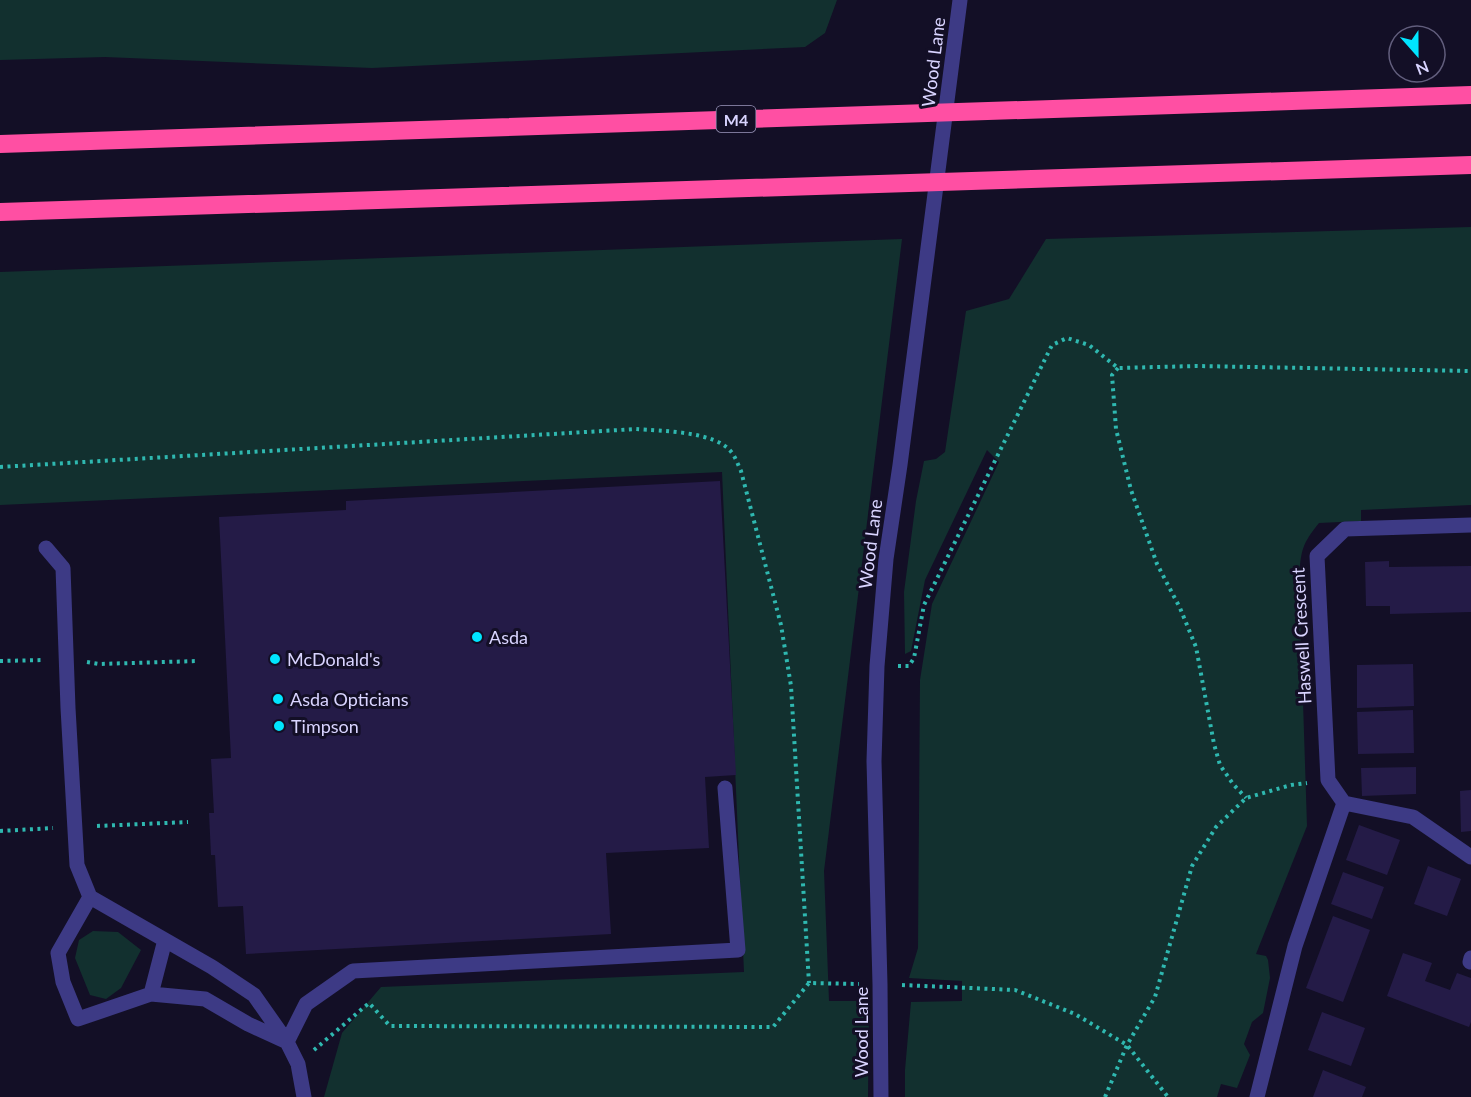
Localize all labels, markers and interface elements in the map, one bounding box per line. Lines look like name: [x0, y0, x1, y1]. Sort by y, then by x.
street label: Wood Lane: [917, 16, 949, 108]
north arrow: [1387, 24, 1447, 84]
text: N: [1413, 57, 1432, 80]
road number: M4: [716, 106, 756, 132]
street label: Wood Lane: [854, 498, 886, 590]
street label: Haswell Crescent: [1286, 567, 1316, 705]
place label: Asda: [489, 626, 528, 648]
marker: Asda: [470, 630, 484, 644]
place label: McDonald's: [287, 648, 381, 670]
marker: McDonald's: [268, 652, 282, 666]
place label: Asda Opticians: [290, 688, 409, 710]
marker: Asda Opticians: [271, 692, 285, 706]
place label: Timpson: [291, 715, 359, 737]
marker: Timpson: [272, 719, 286, 733]
street label: Wood Lane: [850, 987, 872, 1077]

